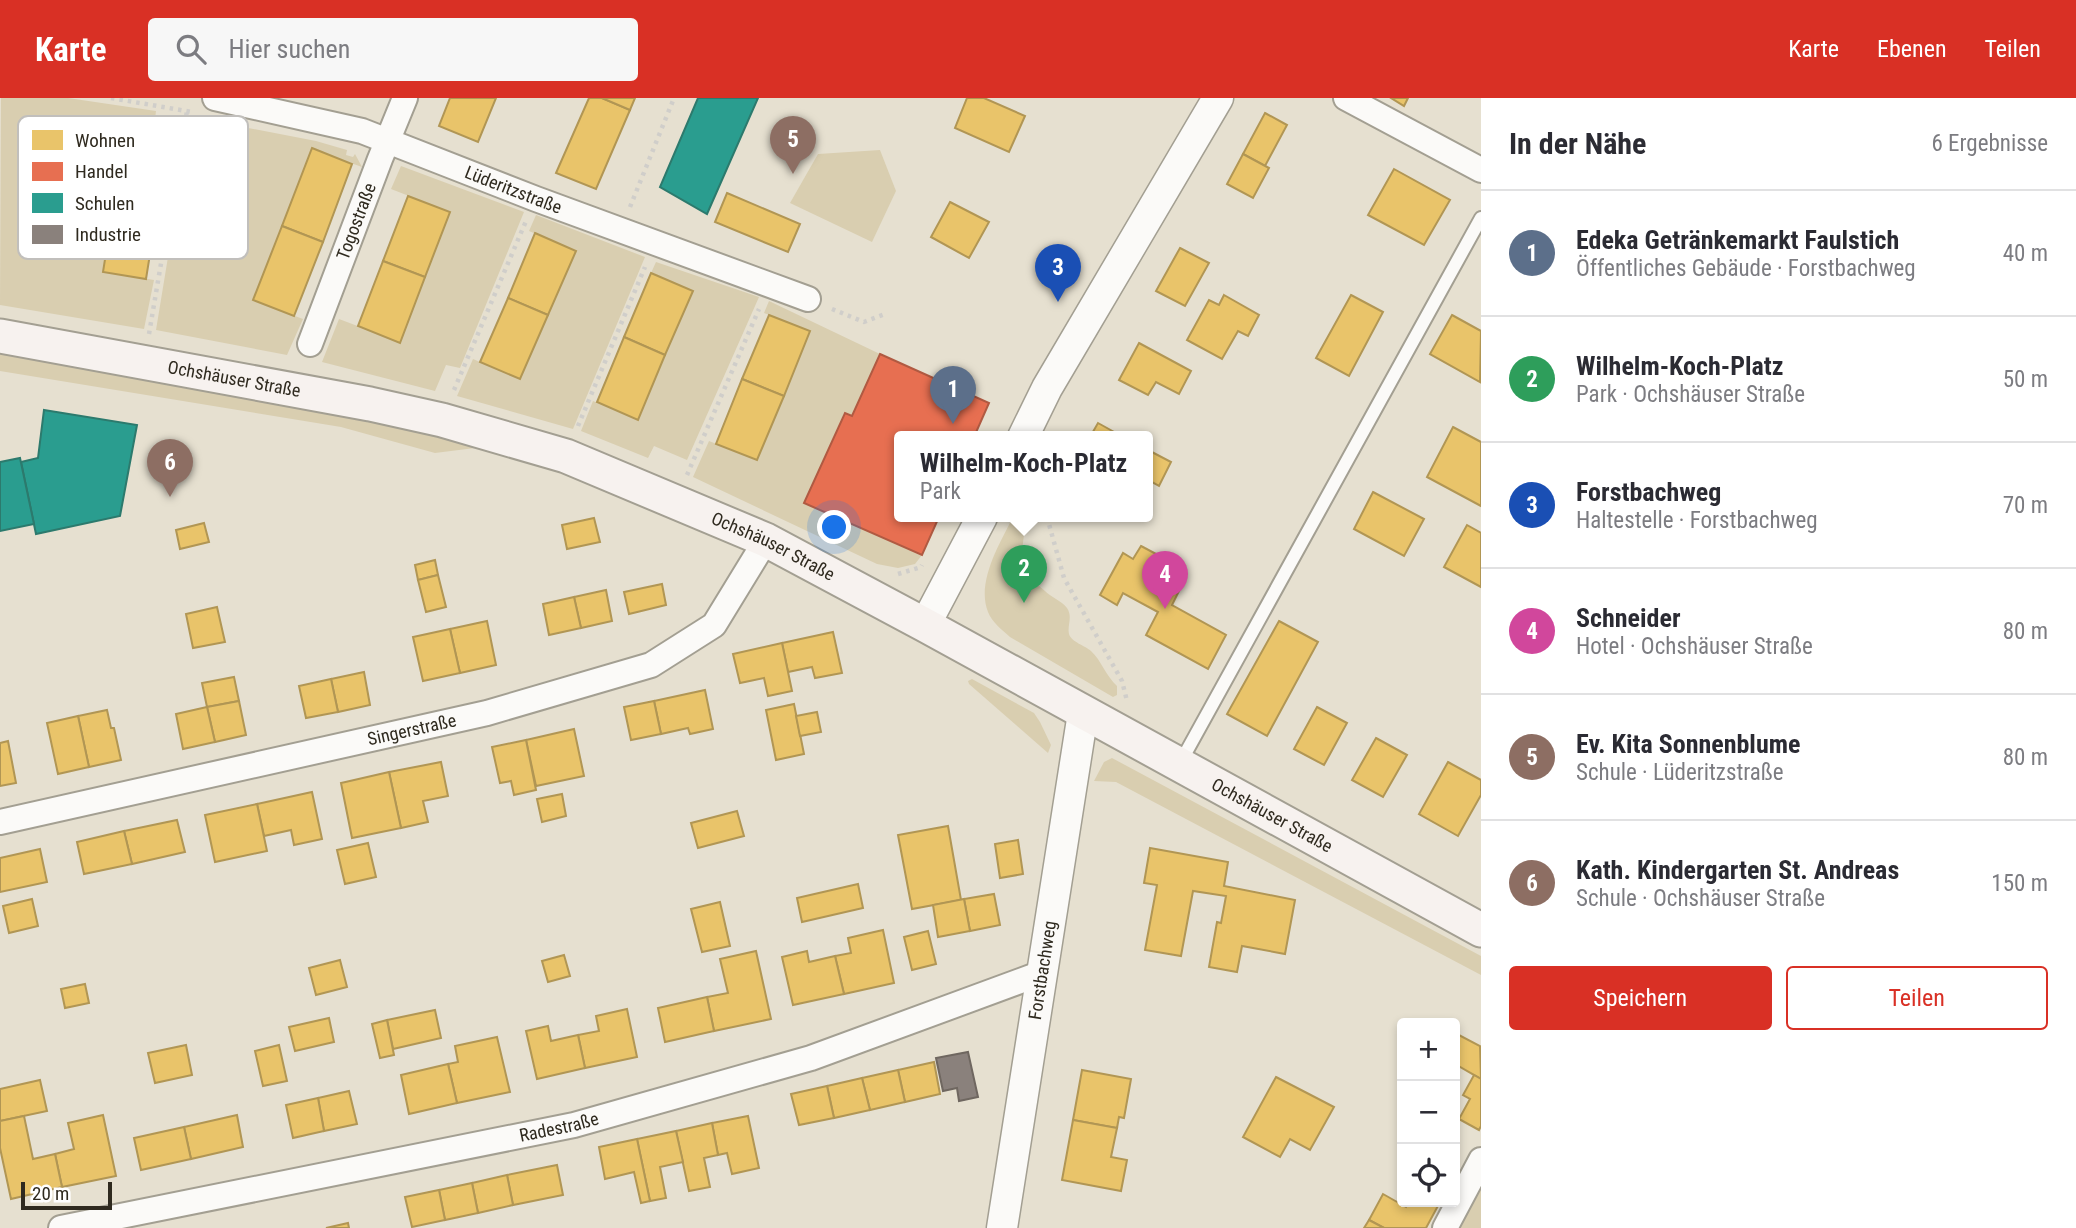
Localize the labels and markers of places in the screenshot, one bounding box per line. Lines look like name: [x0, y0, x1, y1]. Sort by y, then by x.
pin: 5: [770, 116, 816, 174]
pin: 3: [1035, 244, 1081, 302]
pin: 1: [930, 366, 976, 424]
pin: 6: [147, 439, 193, 497]
pin: 2: [1001, 545, 1047, 603]
pin: 4: [1142, 551, 1188, 609]

